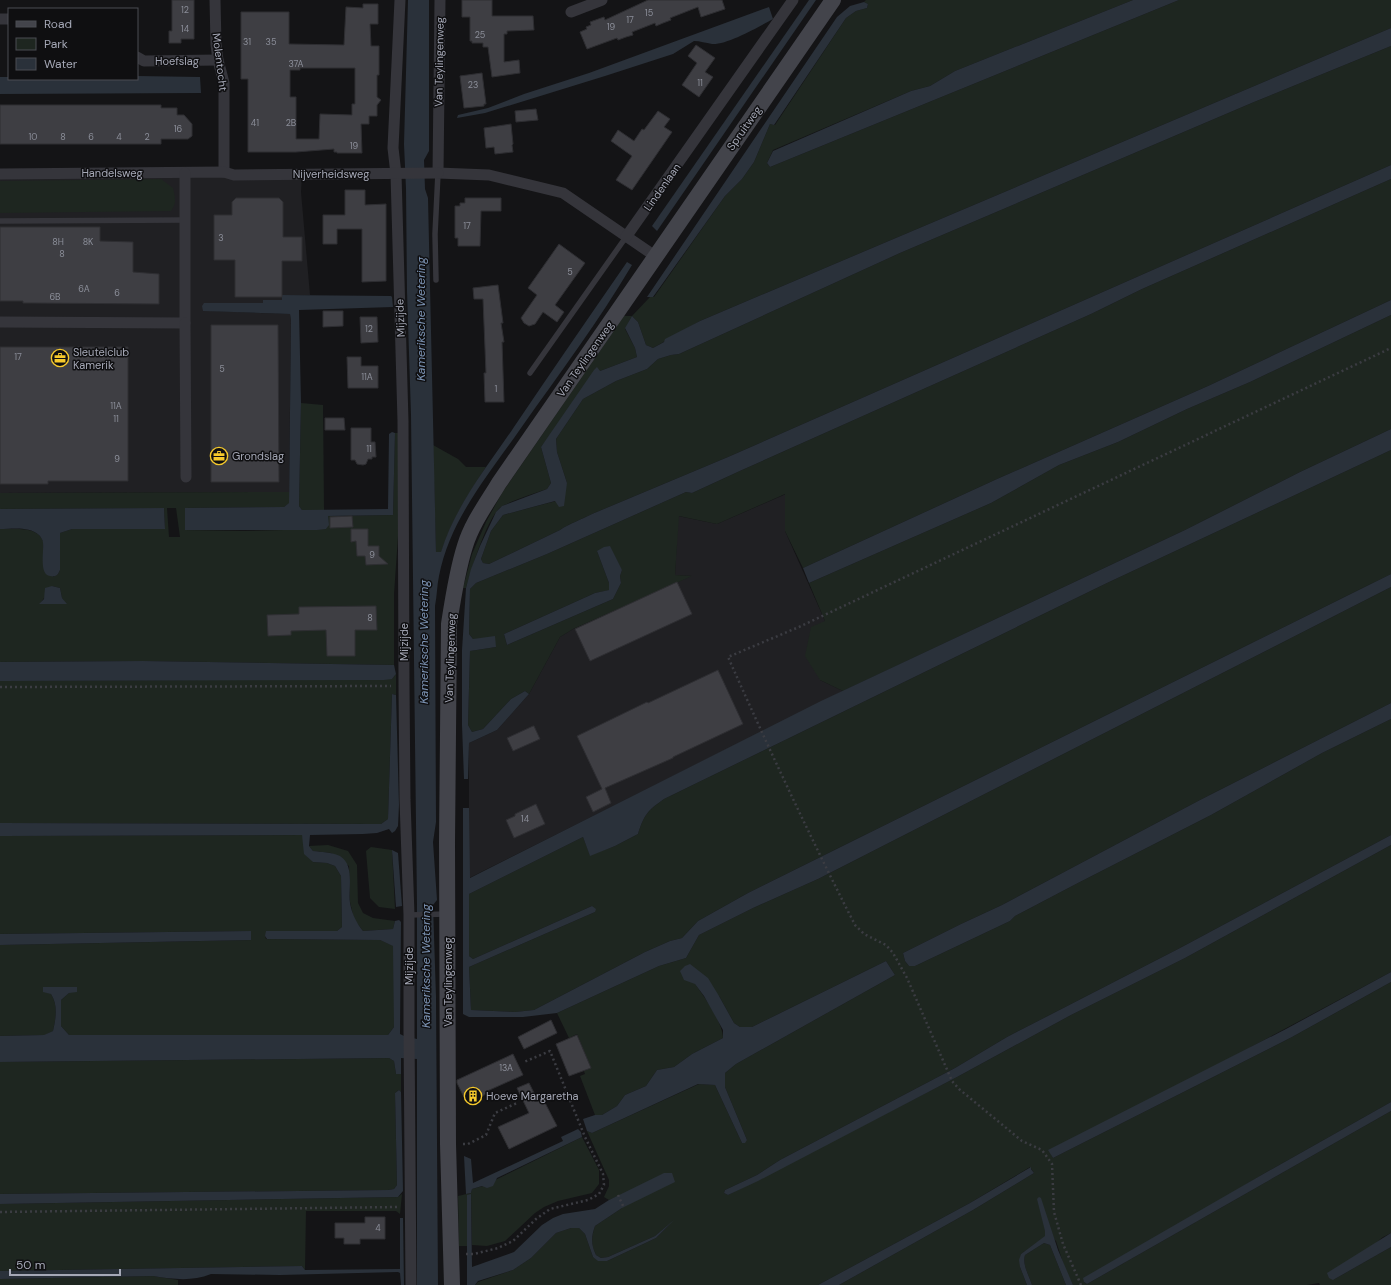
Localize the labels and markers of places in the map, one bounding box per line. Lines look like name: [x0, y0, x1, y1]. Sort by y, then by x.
place label: Sleutelclub Kamerik: [73, 345, 129, 372]
office icon: Sleutelclub Kamerik: [50, 348, 70, 368]
office icon: Grondslag: [209, 446, 229, 466]
place label: Grondslag: [232, 449, 284, 463]
building icon: Hoeve Margaretha: [463, 1086, 483, 1106]
place label: Hoeve Margaretha: [486, 1089, 579, 1103]

